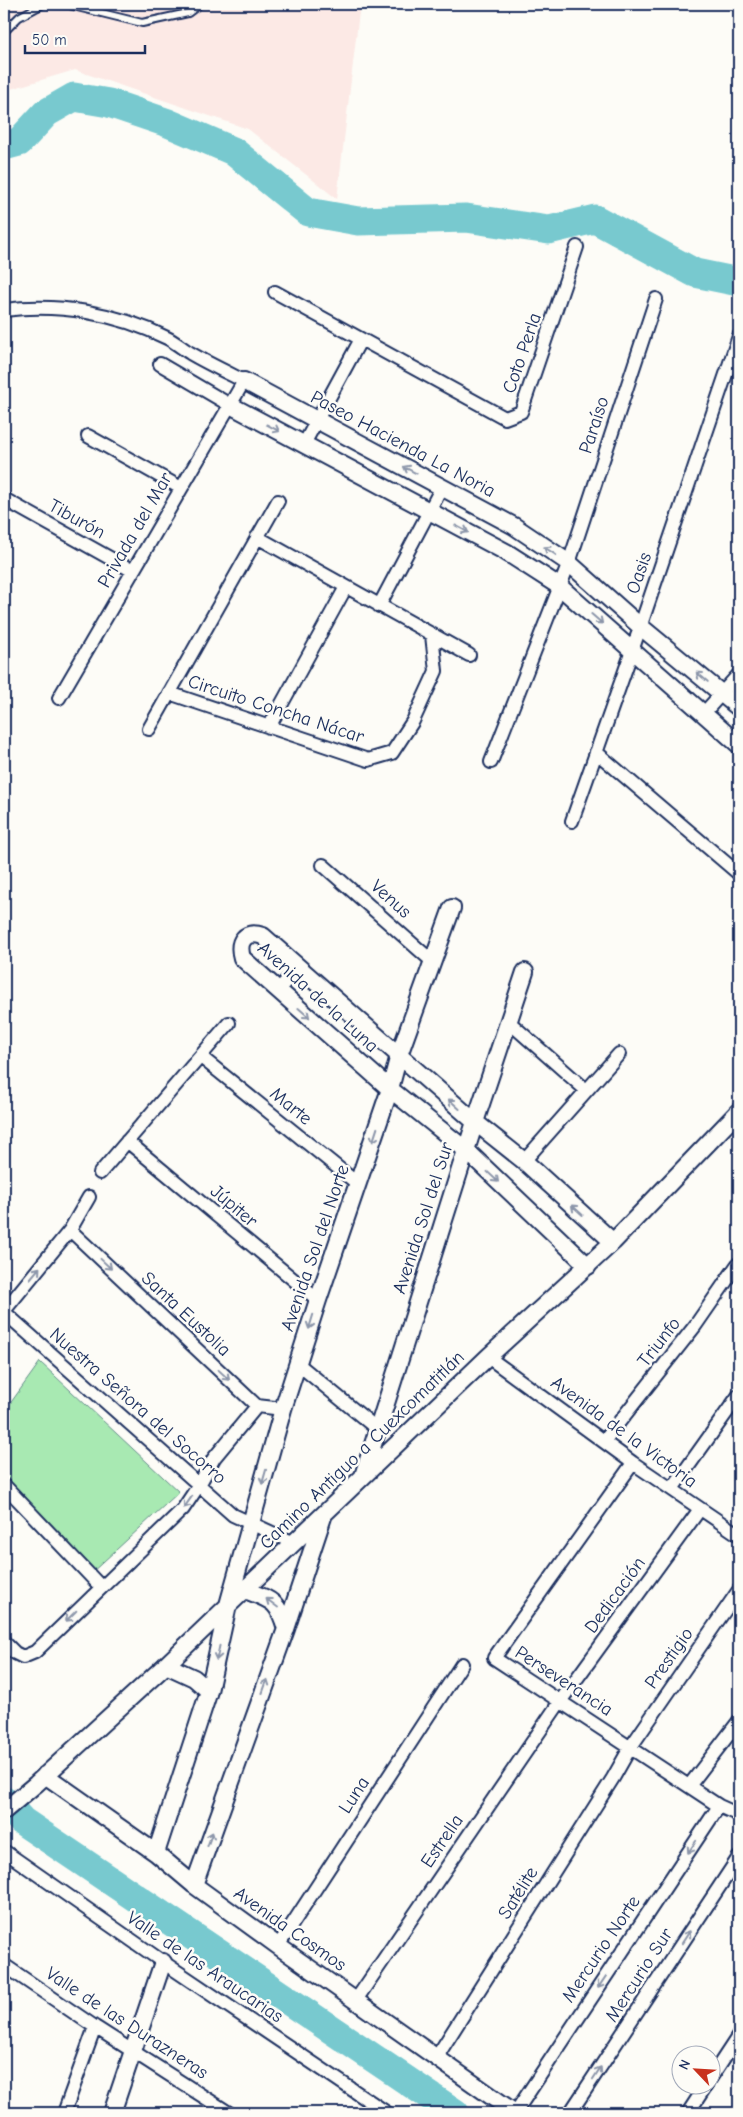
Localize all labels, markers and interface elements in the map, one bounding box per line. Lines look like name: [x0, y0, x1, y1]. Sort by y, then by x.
scale bar: [25, 22, 145, 54]
text: 50 m: [32, 31, 67, 49]
street label: Coto Perla: [498, 310, 546, 396]
street label: Paseo Hacienda La Noria: [307, 386, 499, 502]
street label: Paraíso: [574, 394, 614, 456]
one-way arrow: [265, 423, 280, 433]
one-way arrow: [402, 465, 417, 475]
street label: Privada del Mar: [93, 468, 177, 592]
street label: Tiburón: [45, 494, 109, 544]
one-way arrow: [455, 524, 470, 534]
one-way arrow: [544, 545, 558, 555]
street label: Oasis: [622, 549, 656, 597]
one-way arrow: [590, 614, 603, 625]
street label: Circuito Concha Nácar: [185, 670, 367, 748]
one-way arrow: [696, 672, 709, 683]
street label: Venus: [366, 875, 416, 923]
street label: Avenida de la Luna: [253, 937, 383, 1057]
one-way arrow: [298, 1008, 311, 1019]
street label: Marte: [266, 1082, 316, 1130]
one-way arrow: [448, 1098, 461, 1110]
one-way arrow: [370, 1127, 379, 1142]
street label: Avenida Sol del Sur: [388, 1139, 458, 1297]
street label: Avenida Sol del Norte: [276, 1162, 354, 1334]
one-way arrow: [487, 1171, 500, 1183]
street label: Júpiter: [206, 1180, 262, 1232]
one-way arrow: [571, 1204, 584, 1215]
one-way arrow: [99, 1258, 112, 1270]
one-way arrow: [29, 1267, 40, 1280]
street label: Santa Eustolia: [137, 1267, 235, 1361]
one-way arrow: [305, 1313, 315, 1329]
street label: Triunfo: [633, 1313, 685, 1371]
street label: Nuestra Señora del Socorro: [45, 1323, 231, 1489]
street label: Camino Antiguo a Cuexcomatitlán: [255, 1346, 469, 1554]
one-way arrow: [217, 1369, 230, 1381]
street label: Avenida de la Victoria: [546, 1371, 702, 1493]
one-way arrow: [259, 1469, 268, 1485]
one-way arrow: [183, 1495, 193, 1509]
street label: Dedicación: [580, 1553, 650, 1637]
one-way arrow: [265, 1598, 279, 1608]
one-way arrow: [65, 1610, 78, 1622]
street label: Prestigio: [640, 1623, 698, 1693]
street label: Perseverancia: [511, 1641, 617, 1721]
one-way arrow: [212, 1645, 222, 1661]
one-way arrow: [261, 1679, 270, 1694]
street label: Luna: [334, 1773, 374, 1817]
street label: Estrella: [416, 1810, 468, 1872]
one-way arrow: [206, 1832, 215, 1847]
one-way arrow: [687, 1840, 697, 1854]
street label: Satélite: [493, 1863, 543, 1923]
street label: Avenida Cosmos: [230, 1882, 351, 1976]
street label: Mercurio Norte: [557, 1891, 645, 2007]
street label: Valle de las Araucarias: [123, 1907, 287, 2027]
street label: Mercurio Sur: [601, 1924, 678, 2026]
one-way arrow: [681, 1930, 691, 1944]
street label: Valle de las Durazneras: [42, 1962, 212, 2084]
one-way arrow: [597, 1975, 607, 1989]
north arrow: [670, 2044, 720, 2094]
text: N: [675, 2057, 694, 2072]
one-way arrow: [592, 2066, 602, 2080]

